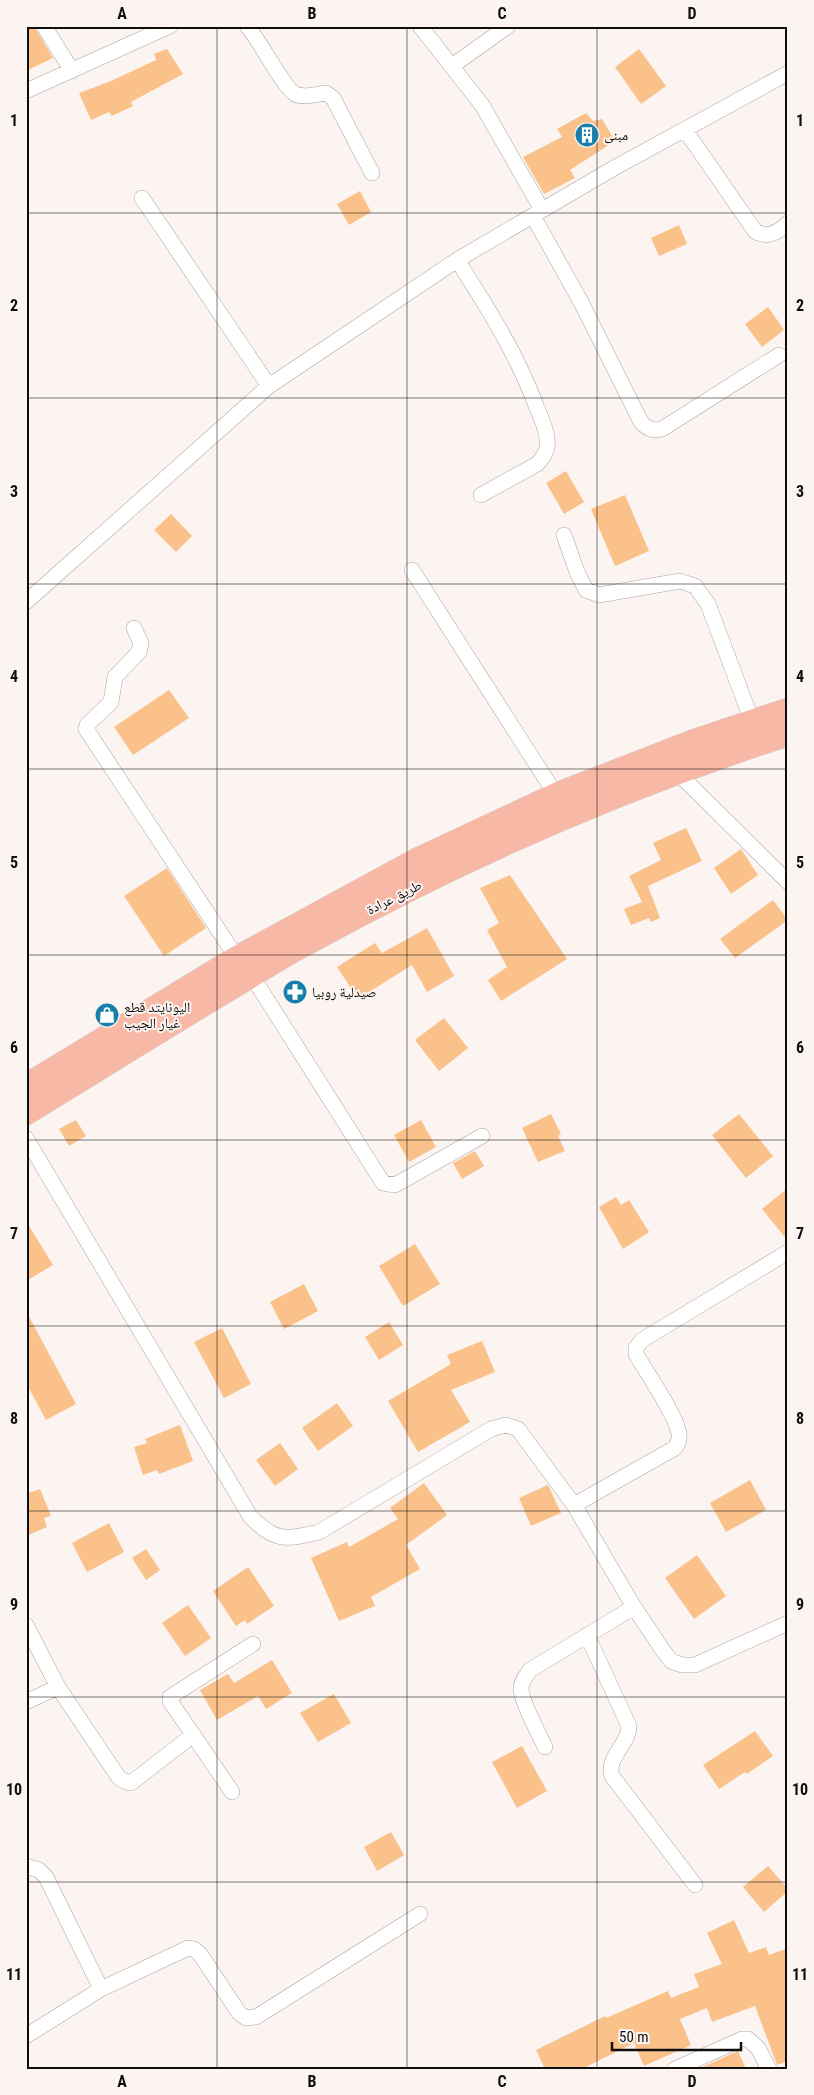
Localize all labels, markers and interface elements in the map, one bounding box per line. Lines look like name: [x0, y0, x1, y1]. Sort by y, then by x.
text: A: [117, 4, 127, 23]
text: B: [308, 4, 317, 23]
text: C: [497, 4, 507, 23]
text: D: [687, 4, 697, 23]
text: 1: [10, 111, 18, 130]
text: 1: [796, 111, 804, 130]
building icon: مبنى: [574, 122, 600, 148]
place label: مبنى: [604, 127, 628, 144]
text: 2: [10, 296, 18, 315]
text: 2: [796, 296, 804, 315]
text: 3: [10, 482, 18, 501]
text: 3: [796, 482, 804, 501]
text: 4: [10, 667, 18, 686]
text: 4: [796, 667, 804, 686]
text: 5: [10, 853, 18, 872]
text: 5: [796, 853, 804, 872]
street label: طريق عرادة: [364, 876, 425, 919]
pharmacy icon: صيدلية روبيا: [282, 979, 308, 1005]
place label: صيدلية روبيا: [312, 984, 377, 1001]
place label: اليونايتد قطع غيار الجيب: [124, 999, 190, 1032]
shop icon: اليونايتد قطع غيار الجيب: [94, 1002, 120, 1028]
text: 6: [10, 1038, 18, 1057]
text: 6: [796, 1038, 804, 1057]
text: 7: [10, 1224, 18, 1243]
text: 7: [796, 1224, 804, 1243]
text: 8: [10, 1409, 18, 1428]
text: 8: [796, 1409, 804, 1428]
text: 9: [10, 1595, 18, 1614]
text: 9: [796, 1595, 804, 1614]
text: 10: [6, 1780, 22, 1799]
text: 10: [792, 1780, 808, 1799]
text: 11: [6, 1965, 22, 1984]
text: 11: [792, 1965, 808, 1984]
scale bar: [612, 2020, 740, 2052]
text: 50 m: [619, 2028, 649, 2046]
text: A: [117, 2072, 127, 2091]
text: B: [308, 2072, 317, 2091]
text: C: [497, 2072, 507, 2091]
text: D: [687, 2072, 697, 2091]

